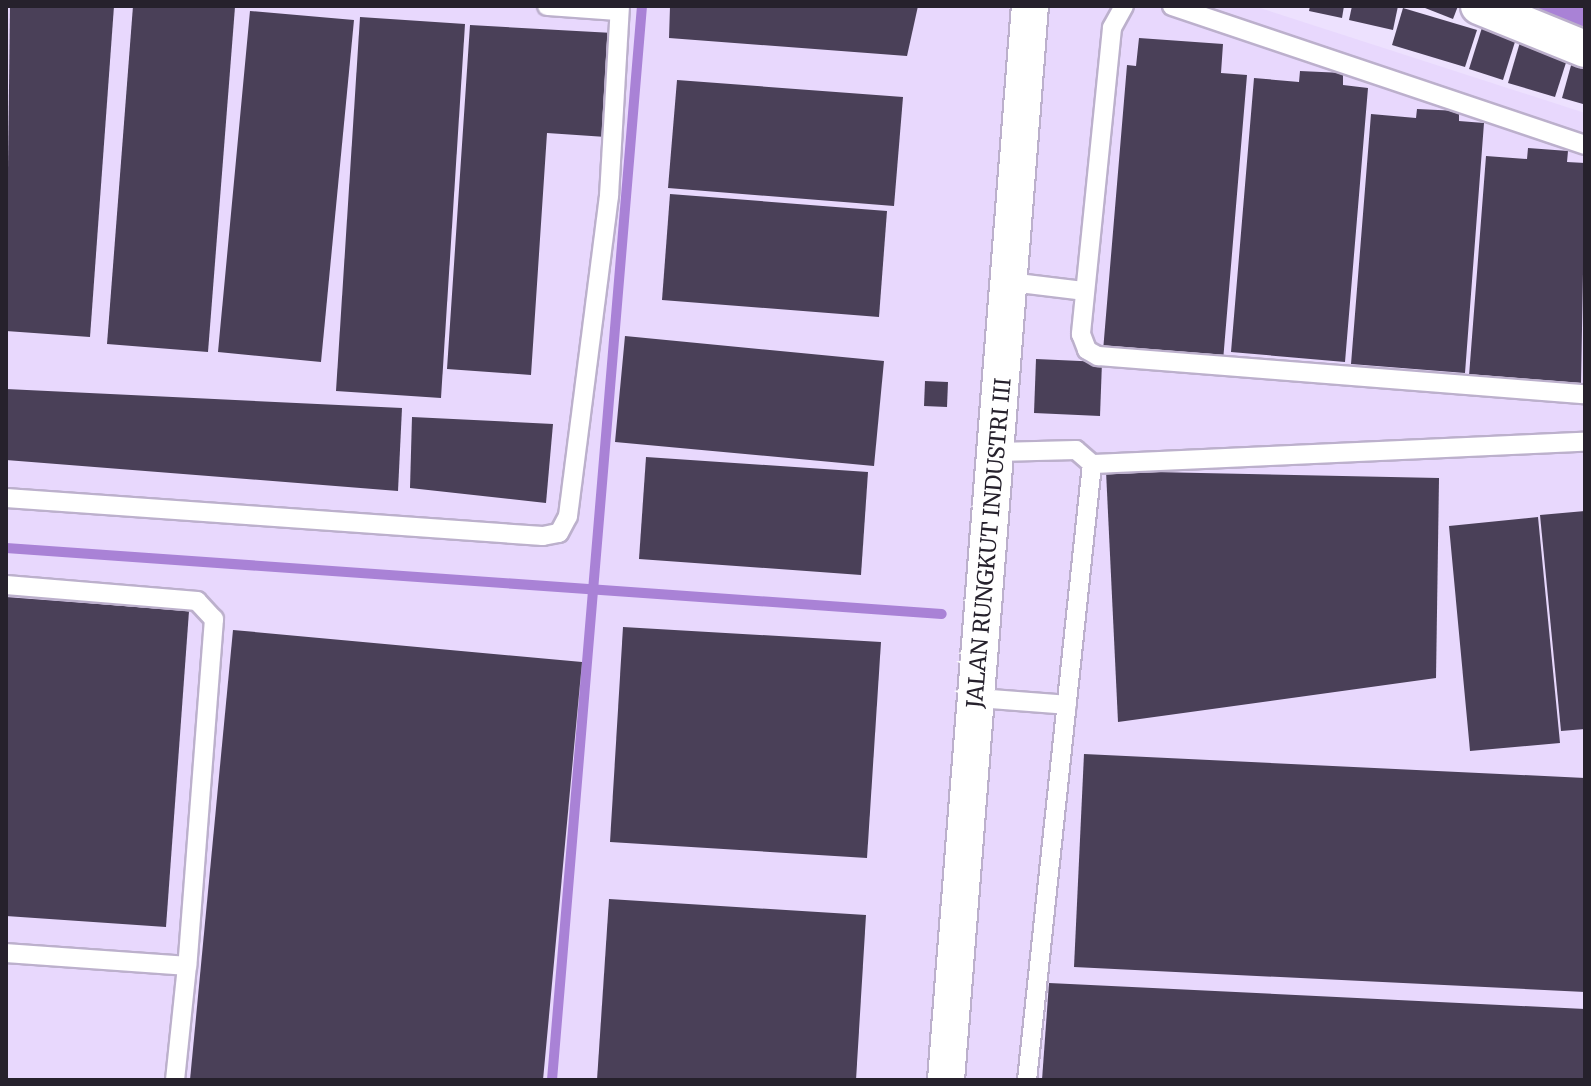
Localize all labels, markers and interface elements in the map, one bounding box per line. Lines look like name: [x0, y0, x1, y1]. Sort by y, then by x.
street label: JALAN RUNGKUT INDUSTRI III: [961, 377, 1017, 709]

